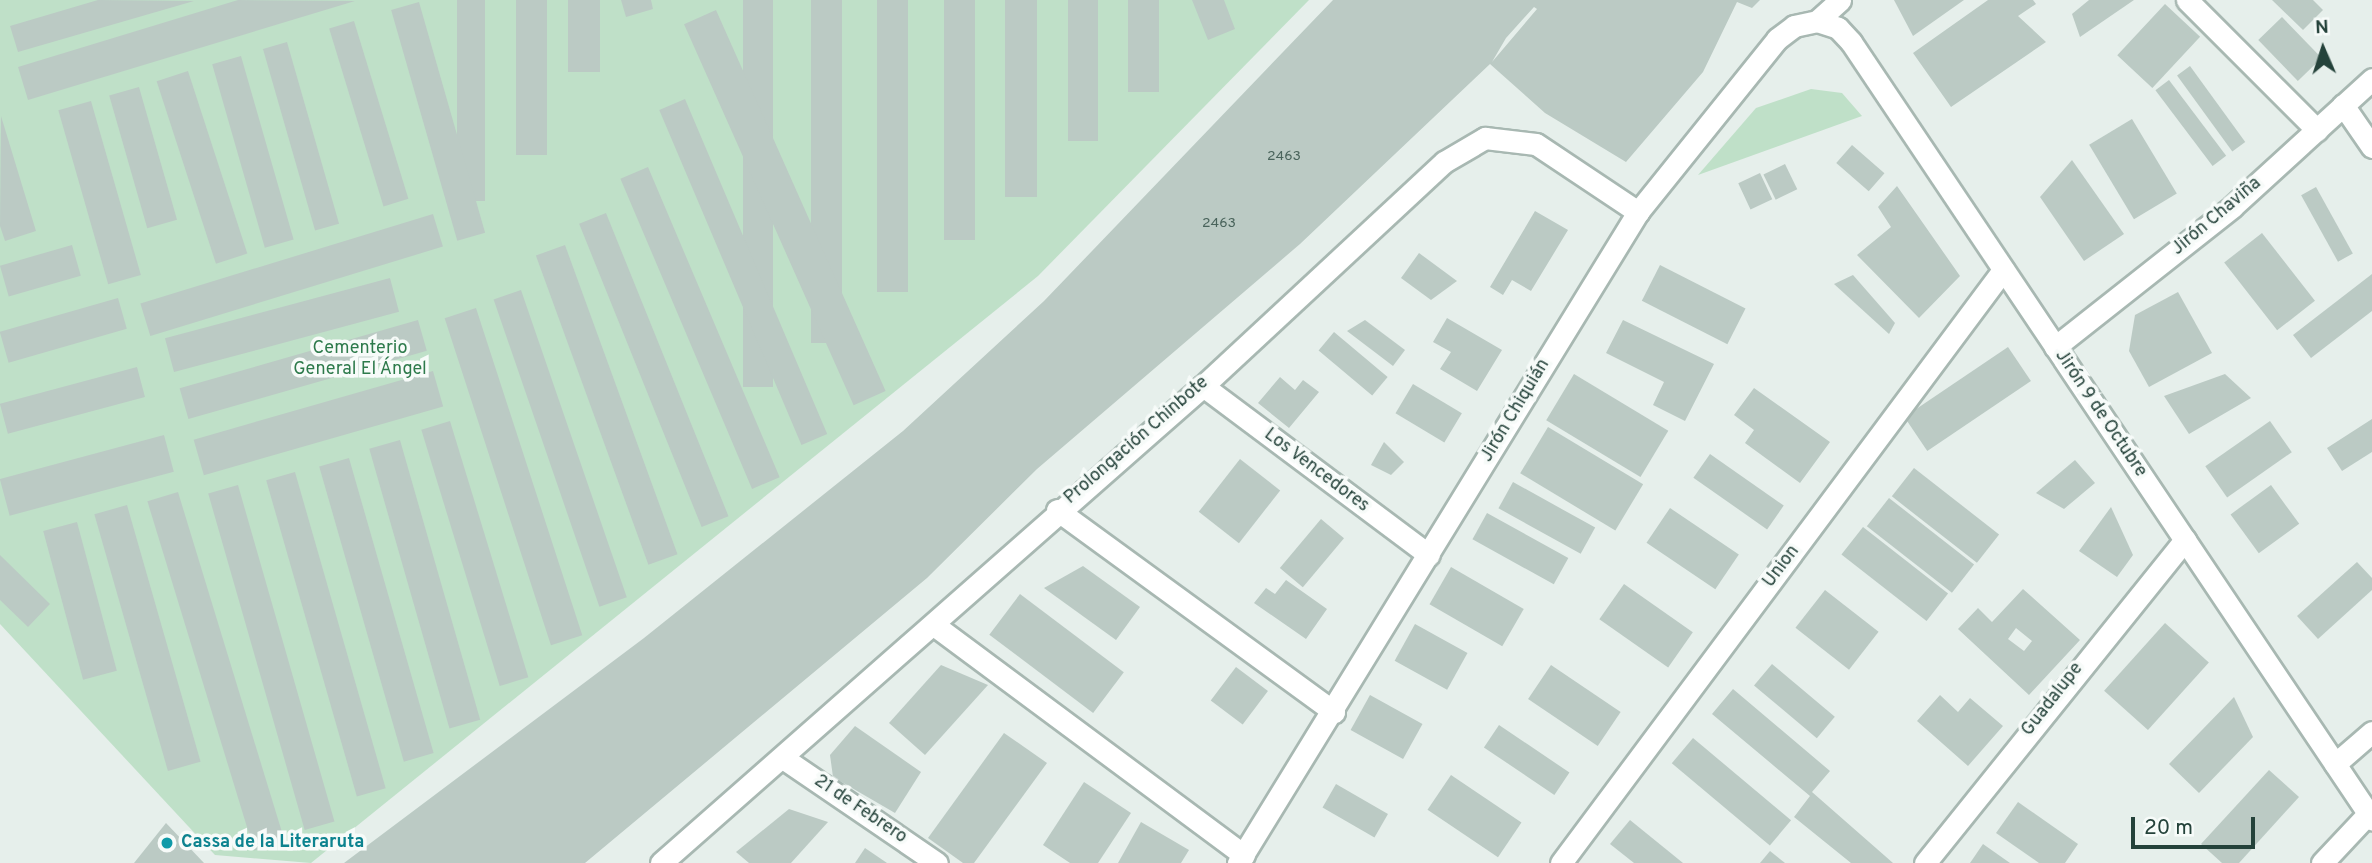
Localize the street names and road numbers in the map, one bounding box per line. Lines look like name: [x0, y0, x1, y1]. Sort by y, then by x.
street label: Jirón Chaviña: [2168, 173, 2266, 261]
street label: Jirón 9 de Octubre: [2049, 346, 2151, 482]
street label: Jirón Chiquián: [1477, 356, 1555, 466]
street label: Prolongación Chinbote: [1060, 372, 1214, 510]
street label: Los Vencedores: [1259, 424, 1373, 518]
street label: Union: [1759, 542, 1805, 592]
street label: Guadalupe: [2018, 659, 2088, 741]
street label: 21 de Febrero: [809, 771, 911, 849]

